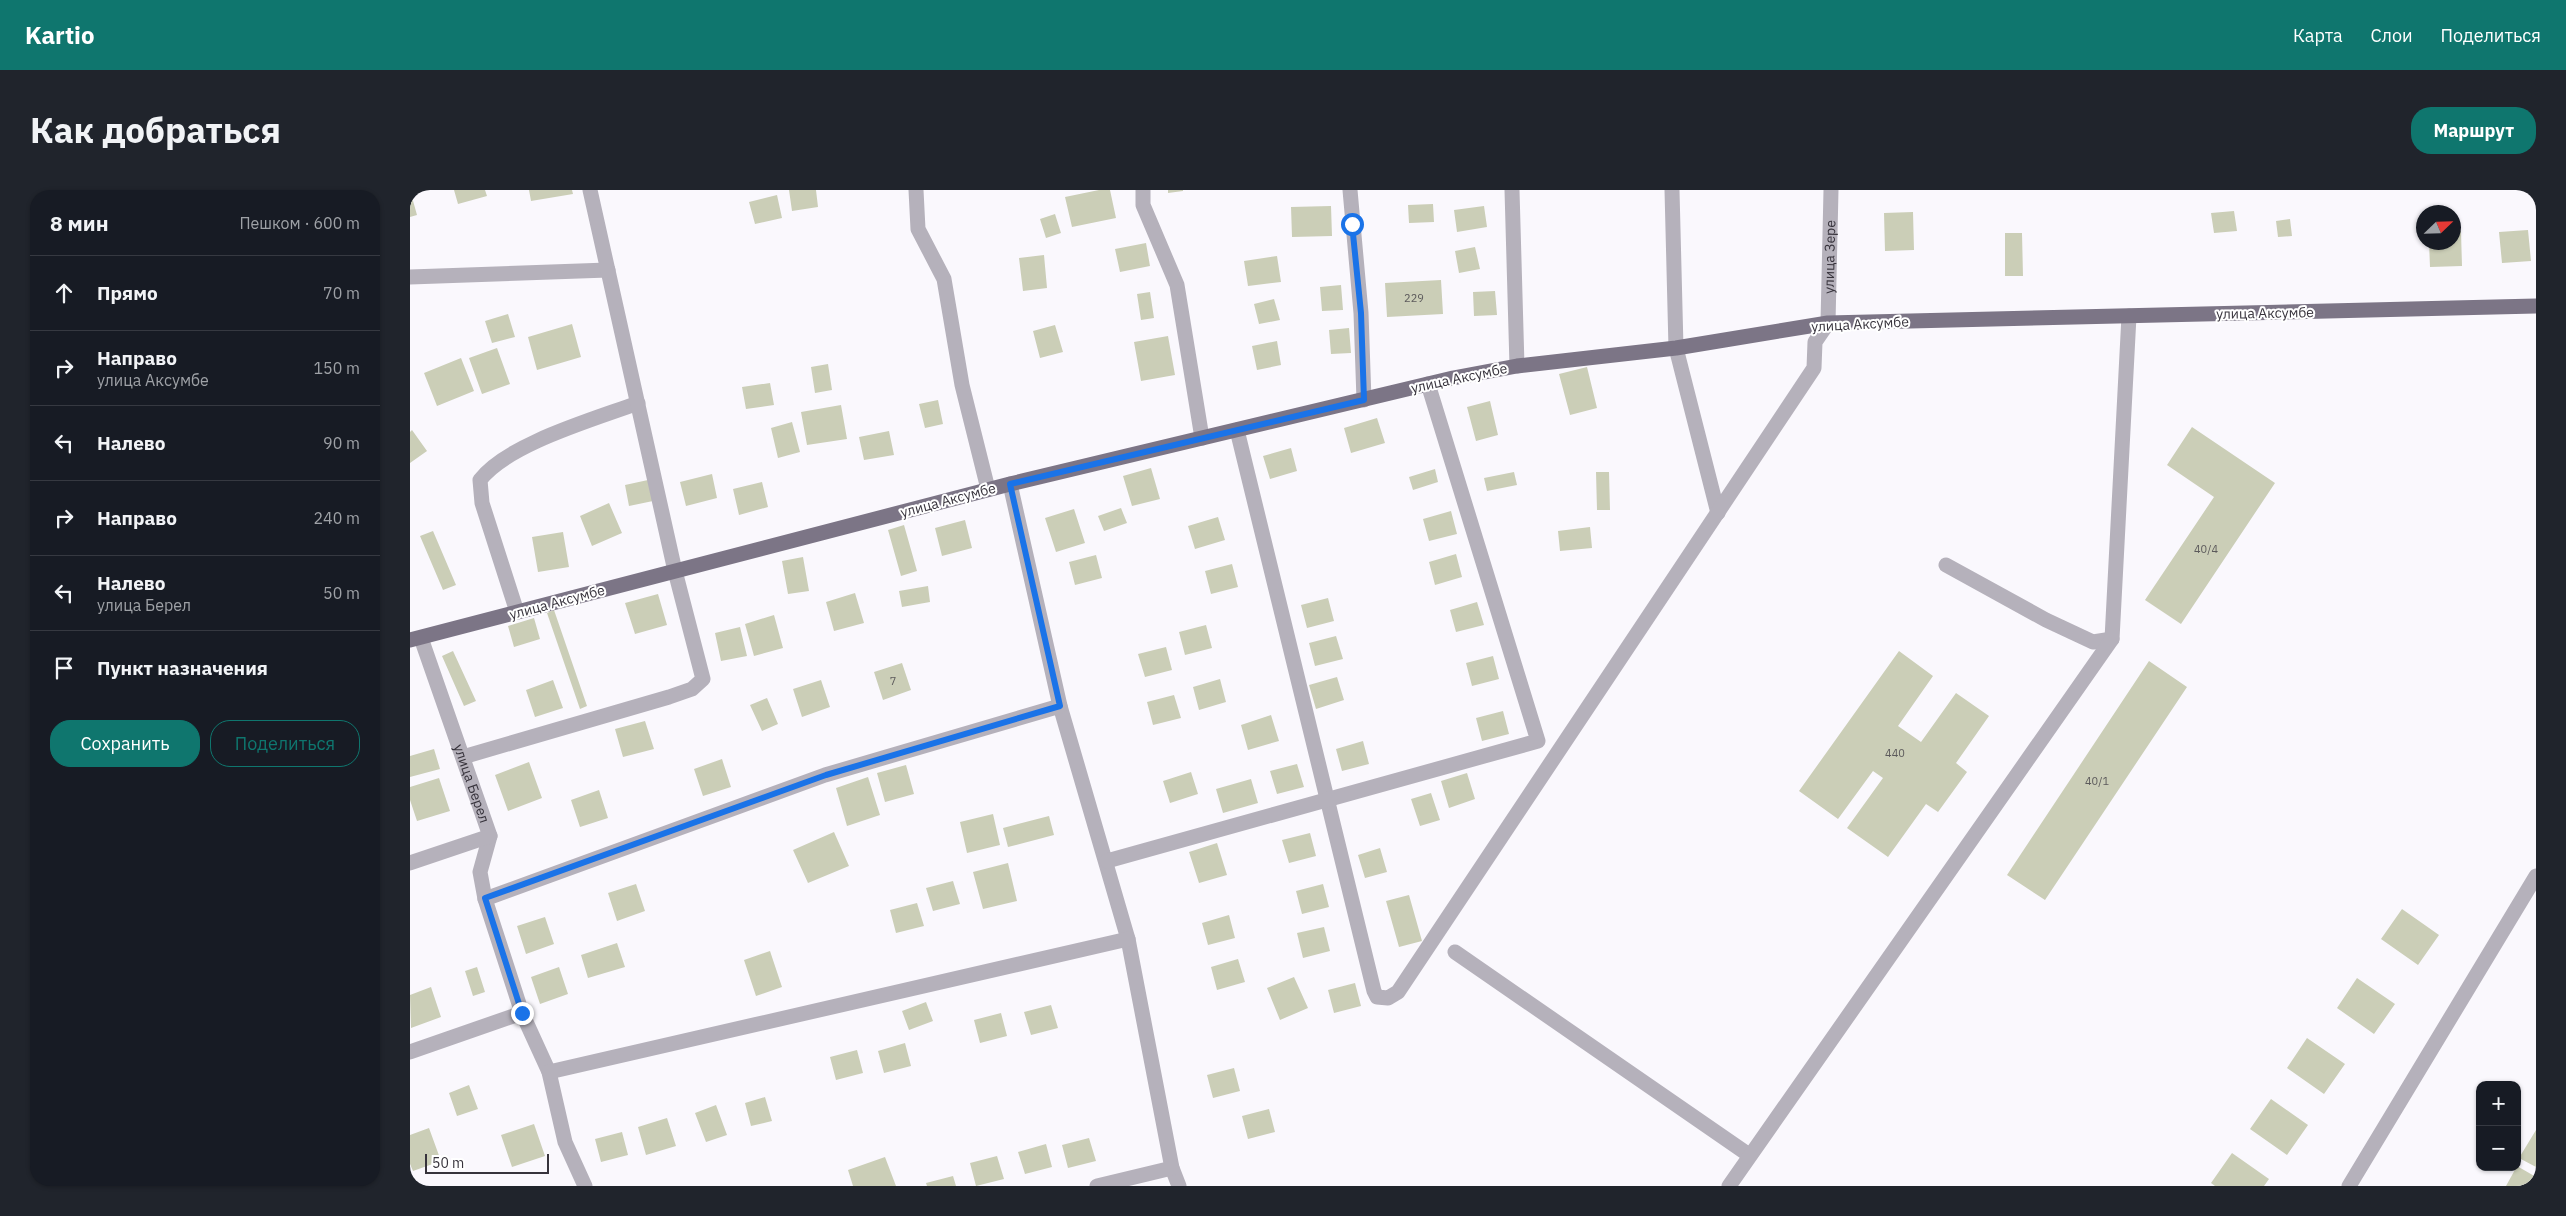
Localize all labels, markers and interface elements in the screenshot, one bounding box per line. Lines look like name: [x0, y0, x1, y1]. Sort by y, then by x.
text: Kartio: [25, 19, 95, 51]
text: Карта: [2293, 24, 2343, 47]
text: Слои: [2371, 24, 2413, 47]
text: Поделиться: [2441, 24, 2541, 47]
text: Как добраться: [30, 107, 281, 153]
button: Маршрут: [2411, 107, 2536, 154]
north arrow: [2416, 205, 2461, 250]
text: 8 мин: [50, 209, 109, 237]
text: Пешком · 600 m: [239, 213, 360, 233]
route start: [1341, 213, 1364, 236]
street label: улица Зере: [1820, 219, 1839, 294]
icon: ahead: [50, 279, 78, 307]
text: Прямо: [97, 281, 158, 305]
text: 70 m: [323, 283, 360, 303]
house number: 229: [1404, 291, 1424, 305]
street label: улица Аксумбе: [2216, 303, 2314, 323]
street label: улица Аксумбе: [1811, 312, 1910, 336]
text: Направо: [97, 346, 177, 370]
icon: right: [50, 354, 78, 382]
text: 150 m: [313, 358, 360, 378]
street label: улица Аксумбе: [1409, 359, 1509, 397]
text: улица Аксумбе: [97, 370, 209, 390]
icon: left: [50, 429, 78, 457]
text: Налево: [97, 431, 166, 455]
text: 90 m: [323, 433, 360, 453]
street label: улица Аксумбе: [898, 479, 998, 521]
icon: right: [50, 504, 78, 532]
text: Направо: [97, 506, 177, 530]
text: 240 m: [313, 508, 360, 528]
house number: 40/4: [2194, 542, 2218, 556]
text: Налево: [97, 571, 166, 595]
icon: left: [50, 579, 78, 607]
street label: улица Аксумбе: [507, 581, 607, 623]
text: 50 m: [323, 583, 360, 603]
text: улица Берел: [97, 595, 191, 615]
icon: arrive: [50, 654, 78, 682]
text: Пункт назначения: [97, 656, 268, 680]
house number: 7: [890, 674, 896, 688]
button: Сохранить: [50, 720, 200, 767]
button: Поделиться: [210, 720, 360, 767]
street label: улица Берел: [450, 742, 494, 825]
house number: 440: [1885, 746, 1905, 760]
house number: 40/1: [2085, 774, 2109, 788]
route end: [511, 1002, 534, 1025]
map controls: [2476, 1081, 2521, 1171]
button: +: [2476, 1081, 2521, 1126]
button: −: [2476, 1126, 2521, 1171]
scale bar: [425, 1151, 549, 1174]
text: 50 m: [432, 1154, 464, 1172]

